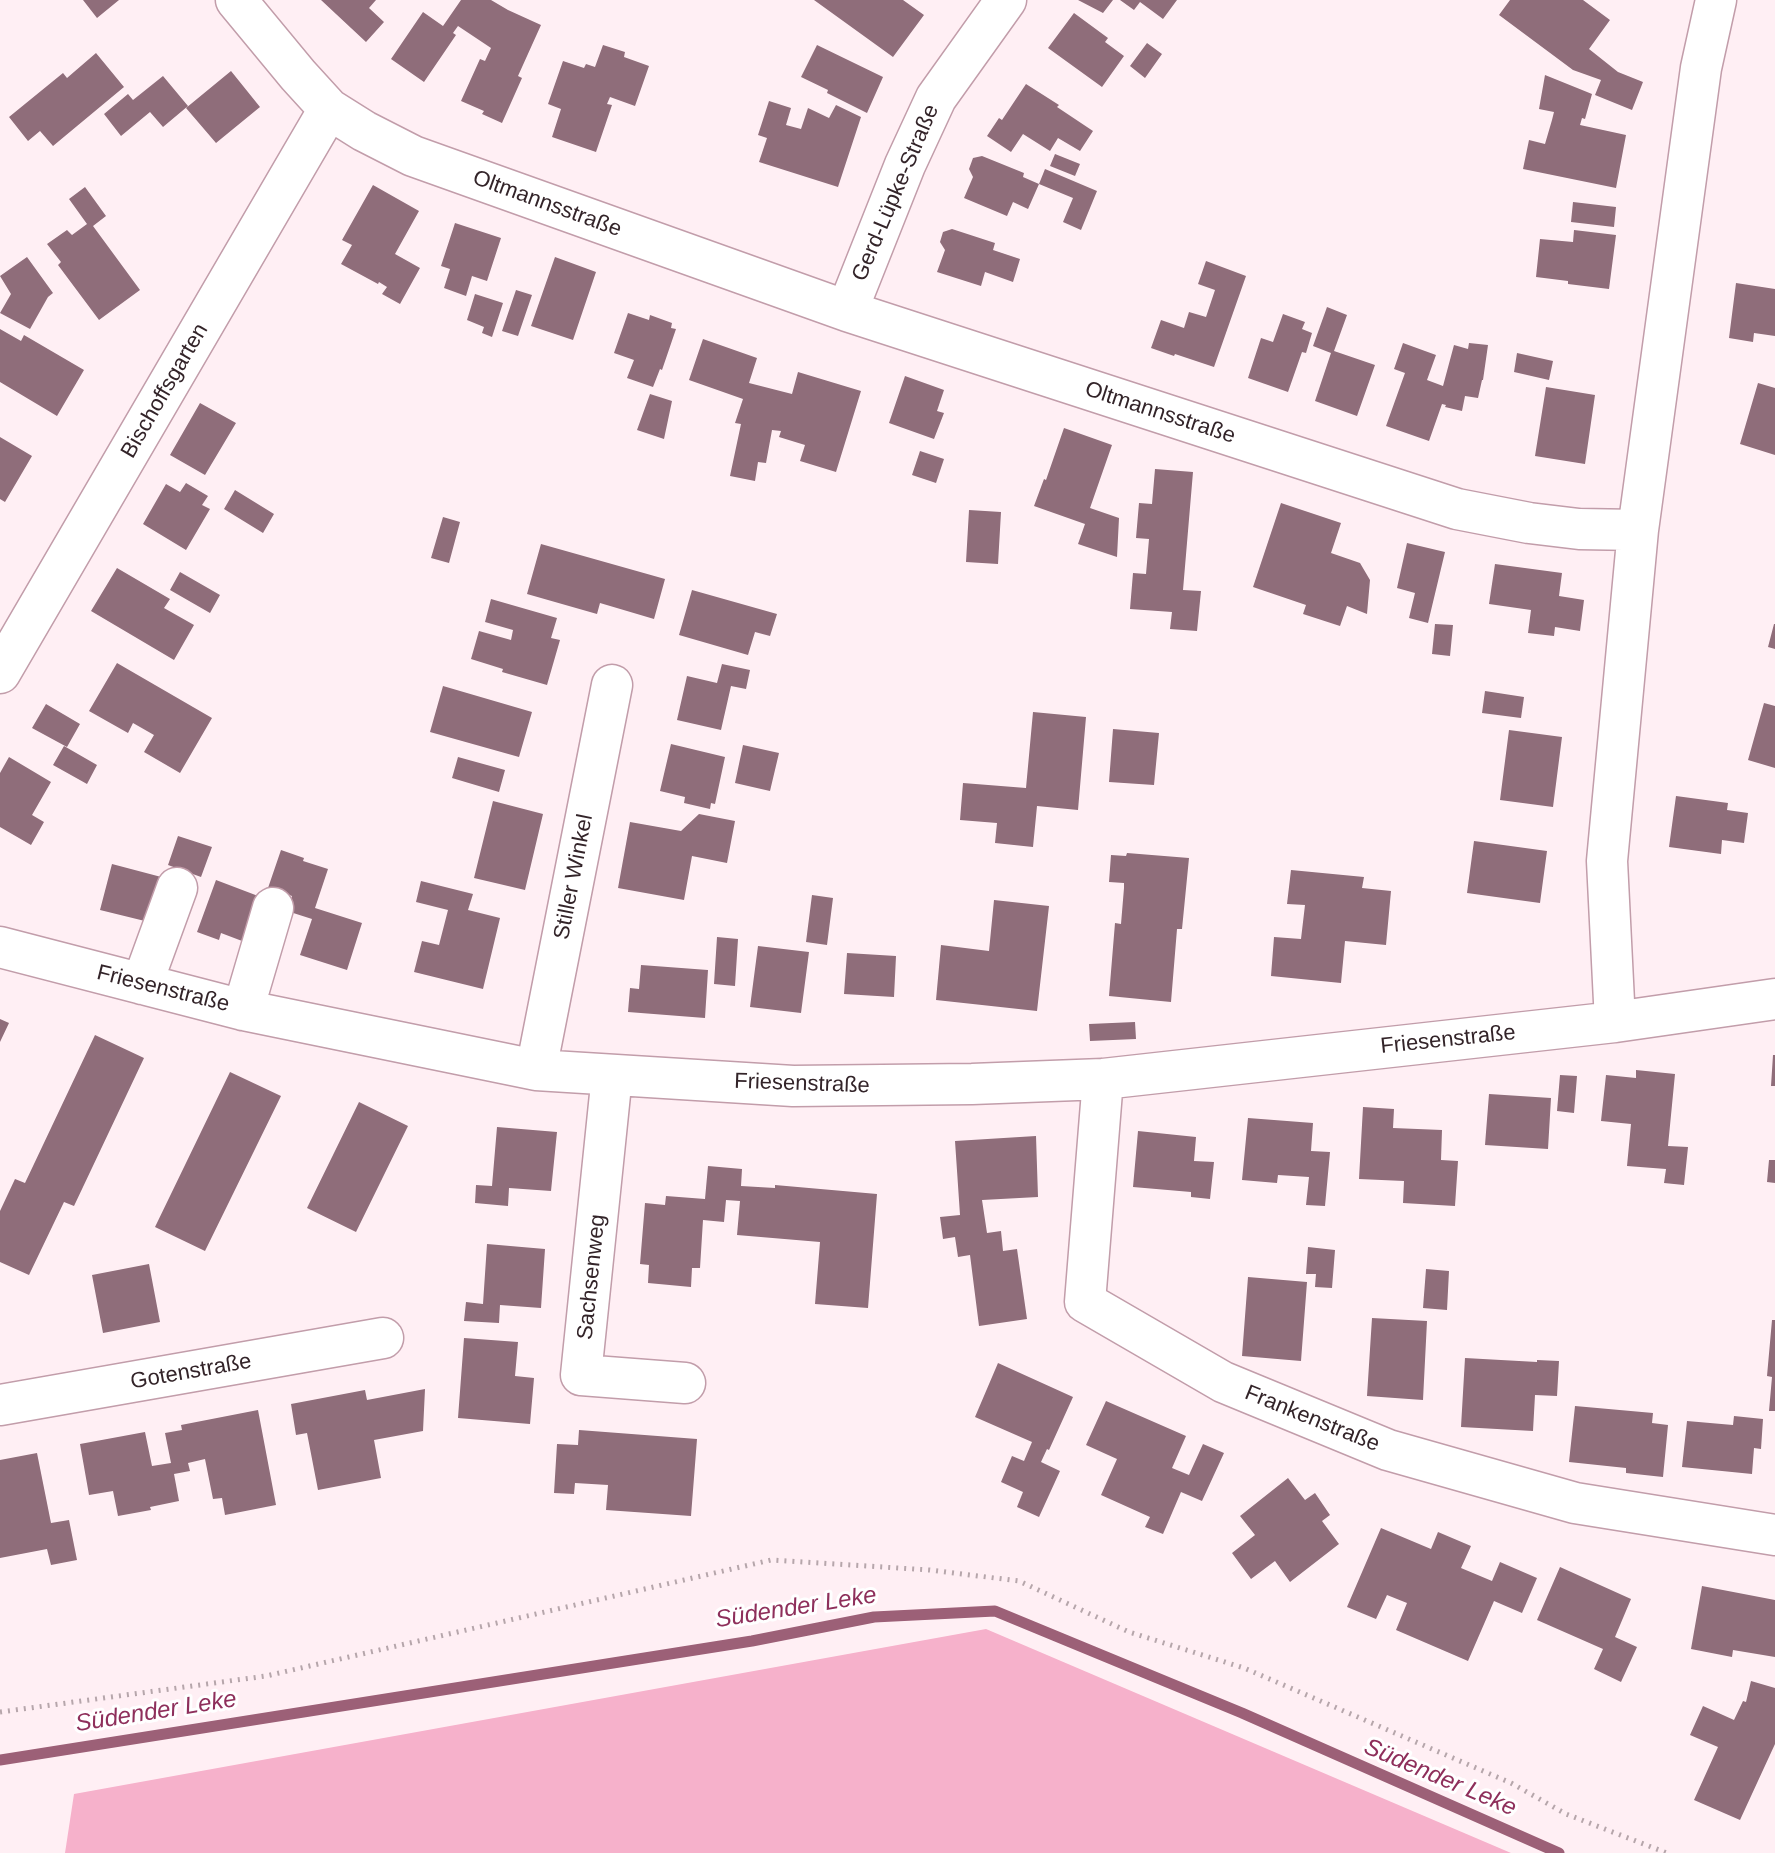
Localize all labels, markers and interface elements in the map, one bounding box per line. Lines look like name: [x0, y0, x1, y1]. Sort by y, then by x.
street label: Gerd-Lüpke-Straße: [847, 101, 945, 285]
street label: Oltmannsstraße: [469, 165, 625, 243]
street label: Bischoffsgarten: [116, 319, 214, 463]
street label: Oltmannsstraße: [1082, 376, 1238, 450]
street label: Stiller Winkel: [549, 812, 599, 942]
street label: Friesenstraße: [94, 960, 232, 1018]
street label: Friesenstraße: [1379, 1020, 1517, 1060]
street label: Friesenstraße: [734, 1068, 870, 1100]
street label: Sachsenweg: [572, 1213, 612, 1341]
street label: Gotenstraße: [128, 1348, 254, 1396]
street label: Frankenstraße: [1241, 1380, 1383, 1458]
water label: Südender Leke: [713, 1581, 879, 1635]
water label: Südender Leke: [73, 1685, 239, 1739]
water label: Südender Leke: [1359, 1733, 1521, 1823]

